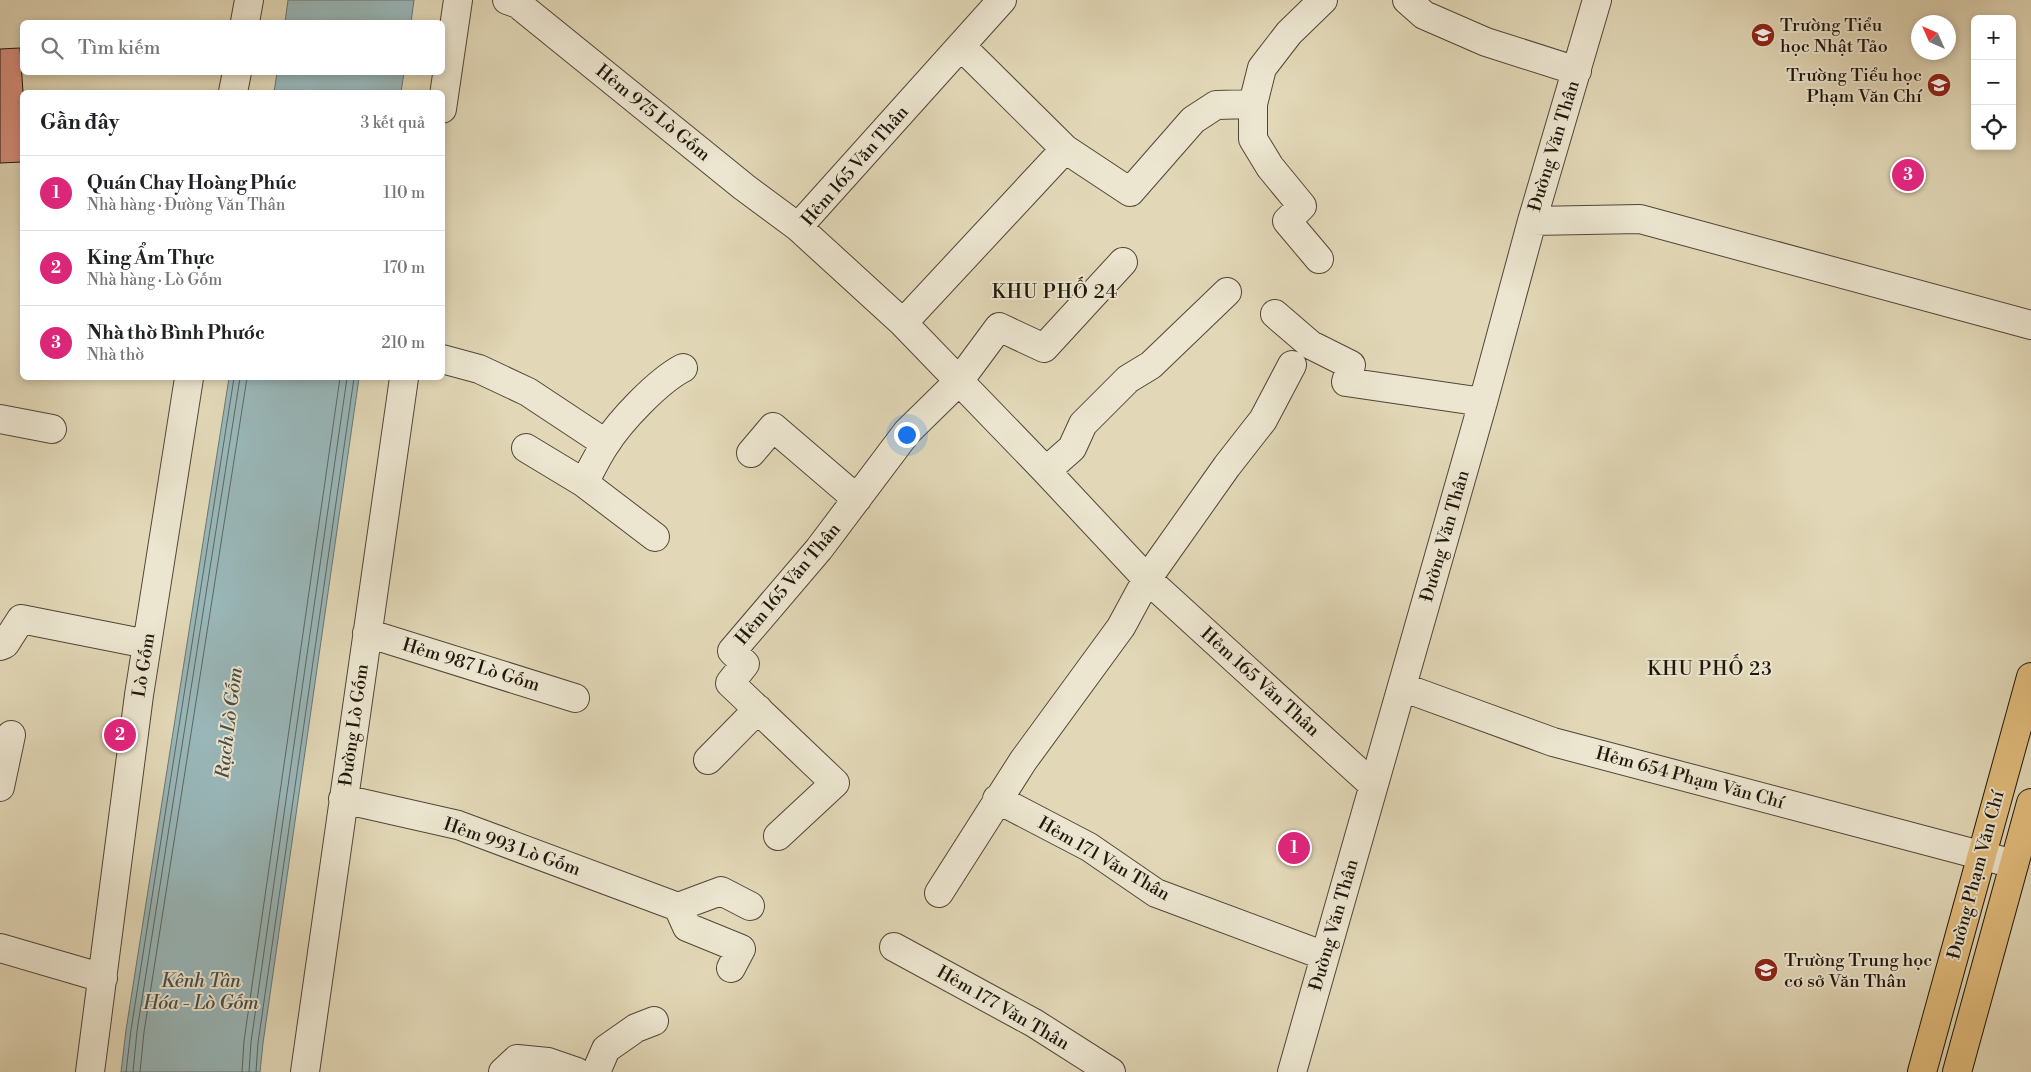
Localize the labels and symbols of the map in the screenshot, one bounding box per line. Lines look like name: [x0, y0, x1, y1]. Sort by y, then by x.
place label: Trường Tiểu học Nhật Tảo: [1780, 14, 1888, 58]
north arrow: [1911, 15, 1956, 60]
school or university icon: Trường Tiểu học Nhật Tảo: [1750, 22, 1776, 48]
street label: Hẻm 975 Lò Gốm: [591, 60, 715, 166]
place label: Trường Tiểu học Phạm Văn Chí: [1786, 64, 1923, 108]
school or university icon: Trường Tiểu học Phạm Văn Chí: [1926, 72, 1952, 98]
street label: Đường Văn Thân: [1523, 77, 1585, 214]
street label: Hẻm 165 Văn Thân: [796, 101, 914, 231]
pin: 3: [1892, 156, 1924, 194]
district label: KHU PHỐ 24: [992, 276, 1118, 304]
your location: [894, 422, 920, 448]
street label: Đường Văn Thân: [1415, 467, 1475, 604]
street label: Hẻm 165 Văn Thân: [730, 518, 846, 650]
street label: Hẻm 165 Văn Thân: [1196, 622, 1325, 742]
street label: Lò Gốm: [128, 631, 160, 699]
street label: Hẻm 987 Lò Gốm: [400, 633, 543, 697]
district label: KHU PHỐ 23: [1647, 653, 1773, 681]
street label: Đường Lò Gốm: [334, 662, 374, 788]
water label: Rạch Lò Gốm: [210, 665, 248, 781]
pin: 2: [104, 716, 136, 754]
street label: Hẻm 654 Phạm Văn Chí: [1593, 742, 1788, 815]
street label: Đường Phạm Văn Chí: [1942, 787, 2010, 962]
street label: Hẻm 171 Văn Thân: [1034, 812, 1174, 906]
street label: Hẻm 993 Lò Gốm: [440, 813, 584, 881]
pin: 1: [1278, 829, 1310, 867]
street label: Đường Văn Thân: [1304, 856, 1364, 993]
place label: Trường Trung học cơ sở Văn Thân: [1784, 949, 1932, 993]
school or university icon: Trường Trung học cơ sở Văn Thân: [1753, 957, 1779, 983]
street label: Hẻm 177 Văn Thân: [933, 961, 1074, 1055]
water label: Kênh Tân Hóa - Lò Gốm: [142, 969, 259, 1015]

